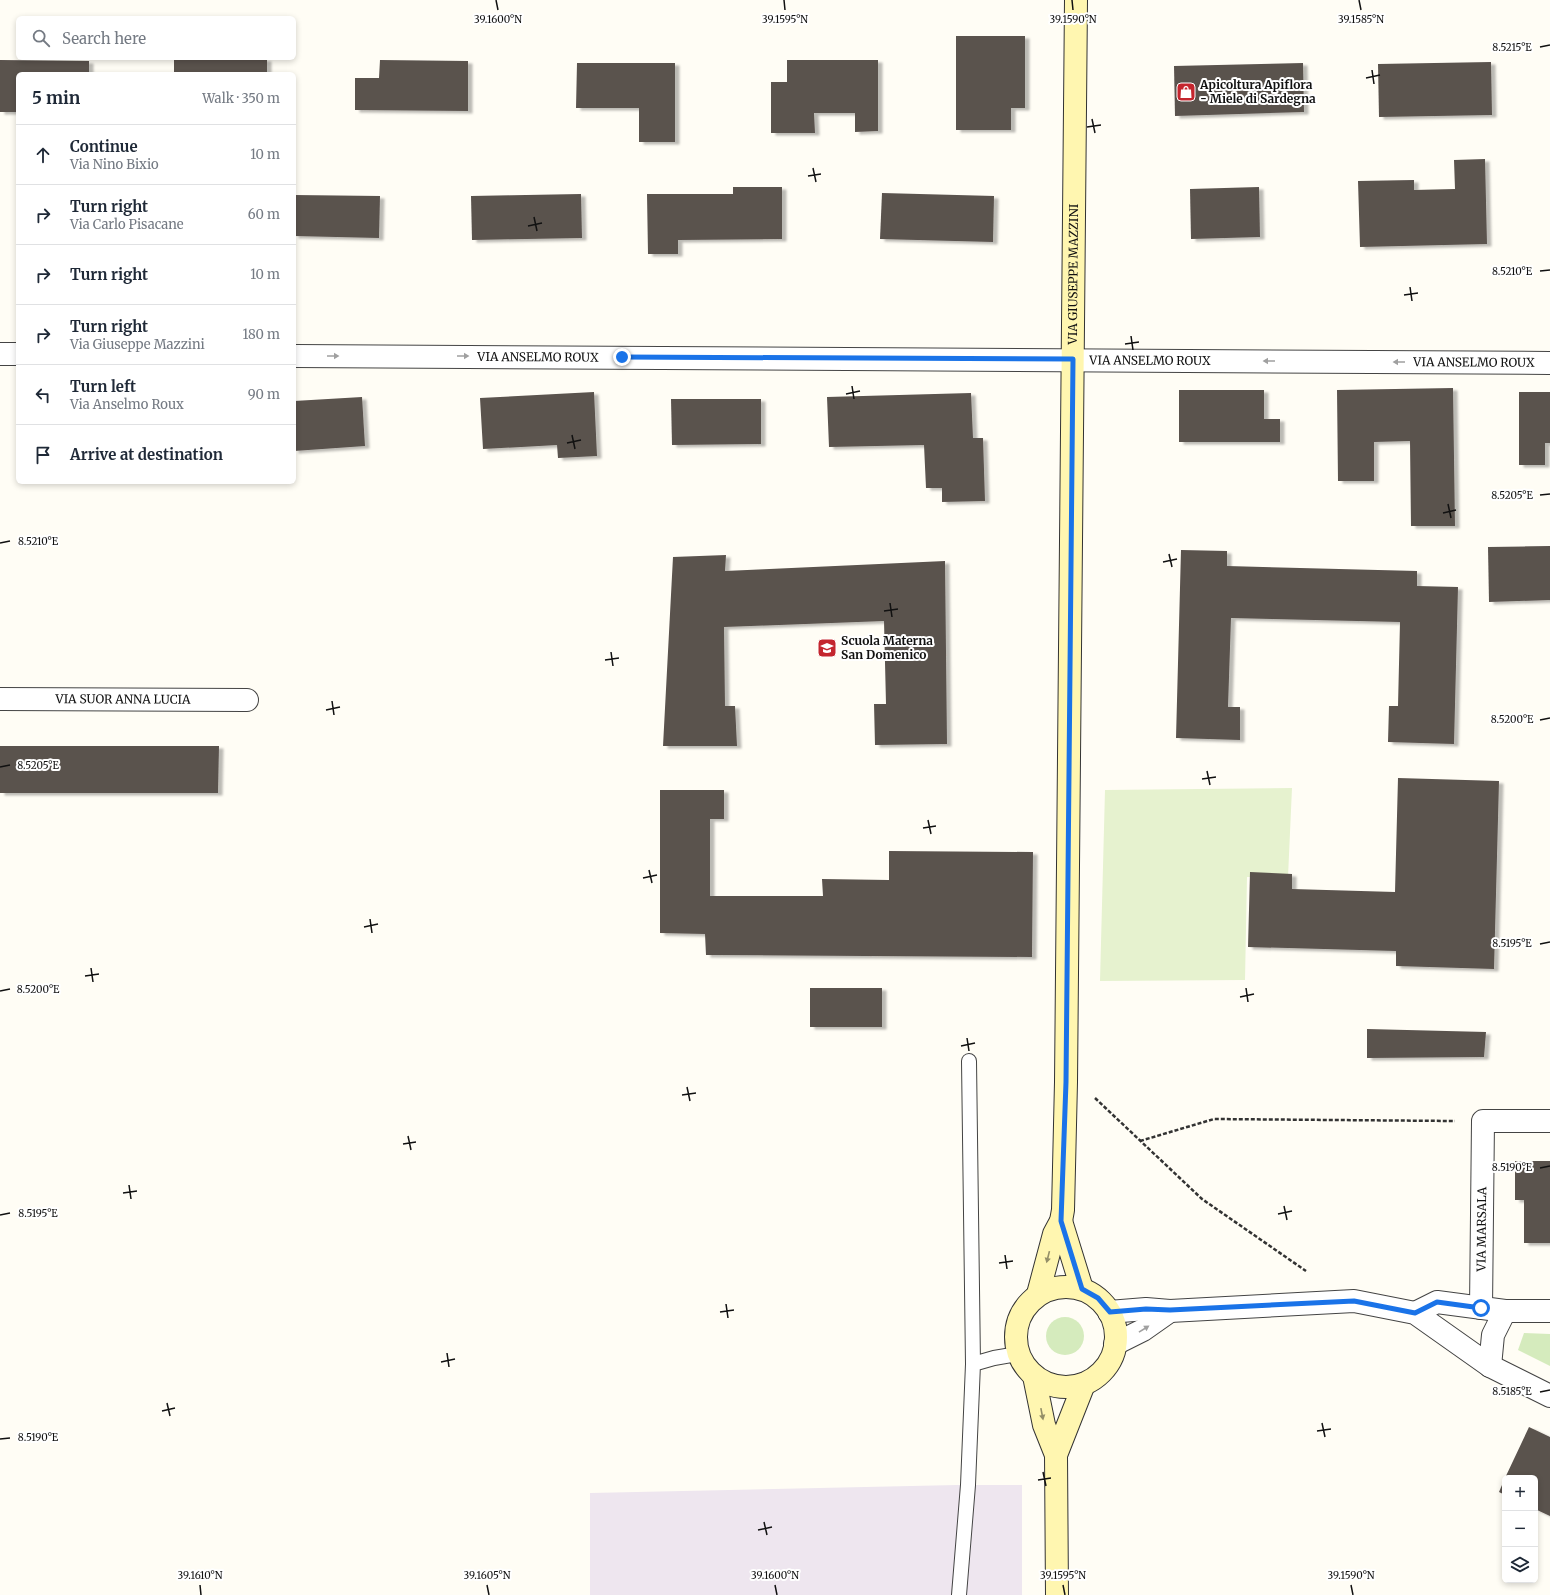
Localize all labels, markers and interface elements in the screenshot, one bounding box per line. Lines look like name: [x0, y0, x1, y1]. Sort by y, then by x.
text: 39.1600°N: [474, 13, 522, 26]
text: 39.1595°N: [762, 13, 808, 26]
text: 39.1590°N: [1049, 13, 1097, 26]
text: 39.1585°N: [1338, 13, 1384, 26]
search box: [16, 16, 296, 60]
icon: search: [30, 27, 52, 49]
text: Search here: [62, 29, 146, 48]
text: 8.5215°E: [1492, 41, 1532, 54]
place label: Apicoltura Apiflora - Miele di Sardegna: [1199, 77, 1316, 106]
shop icon: Apicoltura Apiflora - Miele di Sardegna: [1175, 81, 1197, 103]
text: 5 min: [32, 87, 80, 109]
text: Walk · 350 m: [202, 90, 280, 107]
text: Continue: [70, 137, 138, 156]
icon: ahead: [32, 144, 54, 166]
text: 10 m: [250, 146, 280, 163]
text: Via Nino Bixio: [70, 156, 159, 173]
text: Turn right: [70, 197, 148, 216]
icon: right: [32, 204, 54, 226]
street label: VIA GIUSEPPE MAZZINI: [1065, 204, 1081, 346]
text: 60 m: [248, 206, 280, 223]
text: Via Carlo Pisacane: [70, 216, 184, 233]
icon: right: [32, 264, 54, 286]
text: Turn right: [70, 265, 148, 284]
text: 8.5210°E: [1492, 265, 1533, 278]
text: 10 m: [250, 266, 280, 283]
text: Turn right: [70, 317, 148, 336]
icon: right: [32, 324, 54, 346]
text: 180 m: [242, 326, 280, 343]
text: Via Giuseppe Mazzini: [70, 336, 205, 353]
route end: [613, 348, 631, 366]
street label: VIA ANSELMO ROUX: [476, 349, 599, 365]
street label: VIA ANSELMO ROUX: [1088, 352, 1211, 368]
one-way arrow: [327, 353, 340, 359]
one-way arrow: [457, 353, 470, 359]
street label: VIA ANSELMO ROUX: [1412, 354, 1535, 370]
one-way arrow: [1262, 358, 1275, 364]
one-way arrow: [1392, 359, 1405, 365]
text: Turn left: [70, 377, 136, 396]
icon: left: [32, 384, 54, 406]
text: 90 m: [248, 386, 280, 403]
text: Via Anselmo Roux: [70, 396, 184, 413]
icon: arrive: [32, 444, 54, 466]
text: Arrive at destination: [70, 445, 223, 464]
text: 8.5205°E: [1491, 489, 1533, 502]
text: 8.5210°E: [18, 535, 59, 548]
place label: Scuola Materna San Domenico: [841, 633, 933, 662]
school or university icon: Scuola Materna San Domenico: [816, 637, 838, 659]
street label: VIA SUOR ANNA LUCIA: [54, 691, 191, 707]
text: 8.5200°E: [1491, 713, 1534, 726]
text: 8.5205°E: [17, 759, 59, 772]
text: 8.5195°E: [1492, 937, 1532, 950]
text: 8.5200°E: [17, 983, 60, 996]
text: 8.5190°E: [1492, 1161, 1533, 1174]
street label: VIA MARSALA: [1473, 1186, 1489, 1272]
text: 8.5195°E: [18, 1207, 58, 1220]
one-way arrow: [1045, 1251, 1051, 1263]
route start: [1472, 1299, 1490, 1317]
one-way arrow: [1139, 1325, 1149, 1333]
text: 8.5185°E: [1492, 1385, 1532, 1398]
one-way arrow: [1039, 1408, 1045, 1421]
text: 8.5190°E: [18, 1431, 59, 1444]
map controls: [1502, 1475, 1538, 1583]
button: +: [1502, 1475, 1538, 1511]
button: −: [1502, 1511, 1538, 1547]
button: layers: [1502, 1547, 1538, 1583]
text: 39.1610°N: [178, 1569, 223, 1582]
text: 39.1605°N: [464, 1569, 511, 1582]
text: 39.1600°N: [751, 1569, 799, 1582]
text: 39.1595°N: [1040, 1569, 1086, 1582]
text: 39.1590°N: [1327, 1569, 1375, 1582]

